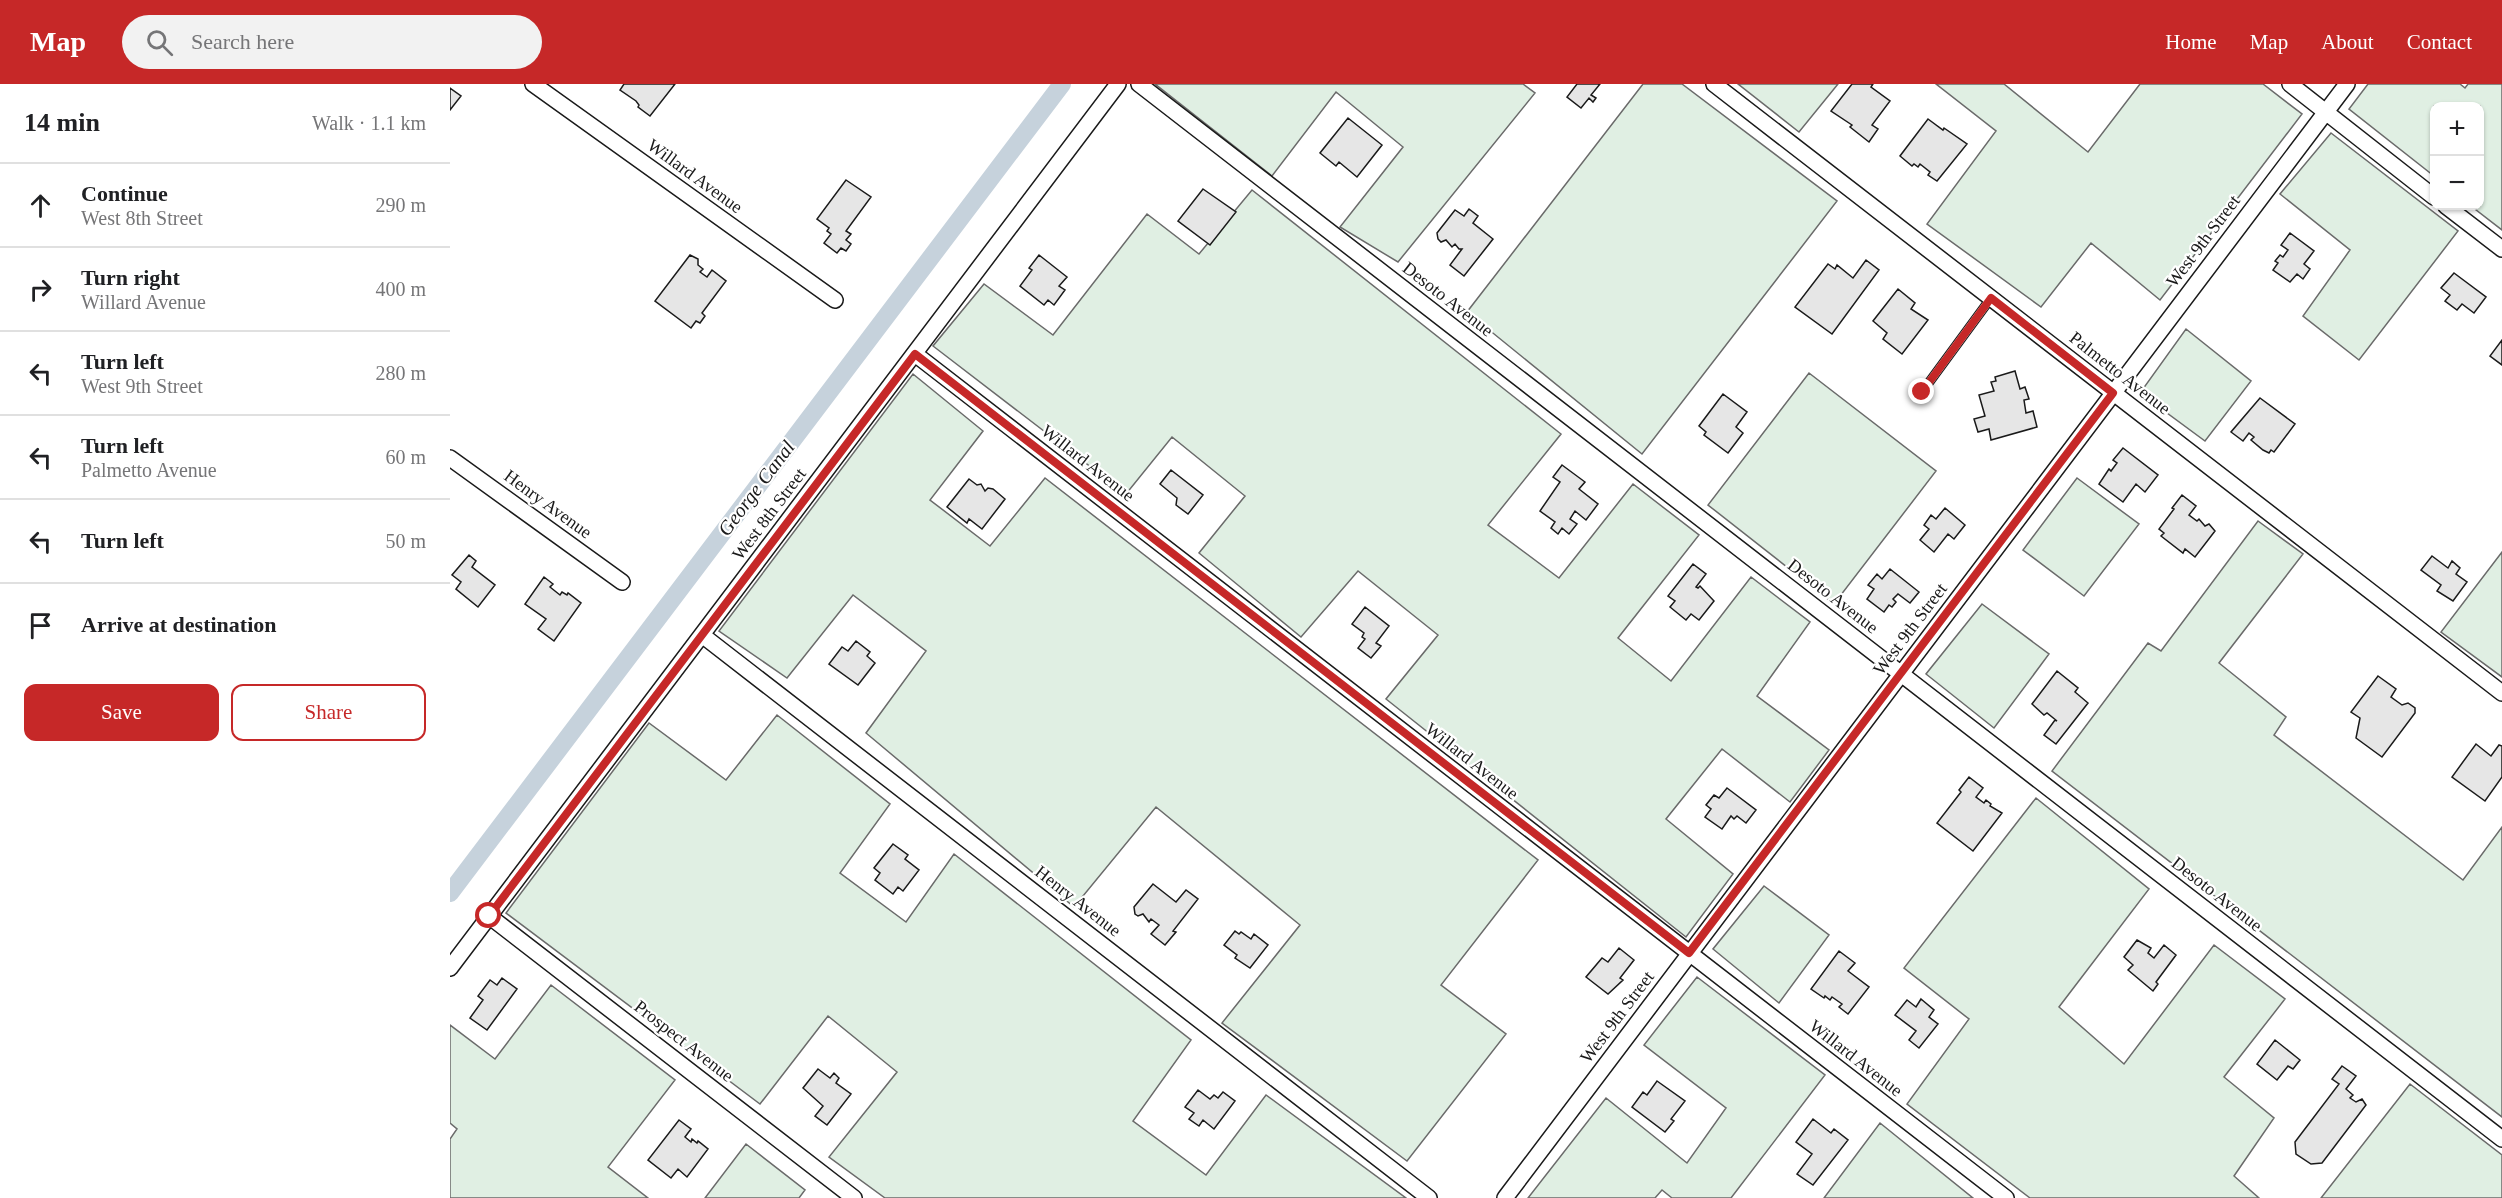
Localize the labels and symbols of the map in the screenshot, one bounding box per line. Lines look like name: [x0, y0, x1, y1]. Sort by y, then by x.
street label: Willard Avenue: [644, 135, 746, 217]
street label: West 9th Street: [2162, 191, 2244, 291]
street label: Desoto Avenue: [1399, 258, 1497, 340]
street label: Palmetto Avenue: [2066, 328, 2174, 418]
route end: [1908, 378, 1934, 404]
street label: Willard Avenue: [1038, 421, 1138, 505]
water label: George Canal: [713, 436, 800, 540]
street label: West 8th Street: [728, 464, 810, 564]
street label: Henry Avenue: [500, 466, 596, 542]
street label: Desoto Avenue: [1784, 555, 1882, 637]
street label: West 9th Street: [1869, 579, 1951, 679]
street label: Willard Avenue: [1422, 719, 1522, 803]
street label: Desoto Avenue: [2168, 853, 2266, 935]
street label: Henry Avenue: [1031, 861, 1125, 941]
route start: [475, 902, 501, 928]
street label: West 9th Street: [1576, 967, 1658, 1067]
street label: Prospect Avenue: [631, 996, 737, 1086]
street label: Willard Avenue: [1806, 1016, 1906, 1100]

